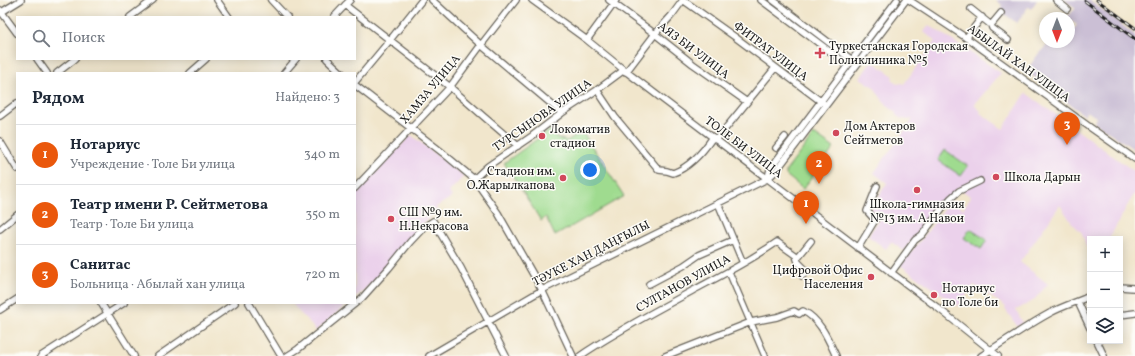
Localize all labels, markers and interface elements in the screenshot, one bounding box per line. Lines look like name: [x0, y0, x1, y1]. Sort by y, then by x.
north arrow: [1039, 12, 1075, 48]
search box: [16, 16, 356, 60]
street label: ФИТРАТ УЛИЦА: [730, 18, 811, 85]
street label: АЯЗ БИ УЛИЦА: [654, 19, 733, 83]
street label: АБЫЛАЙ ХАН УЛИЦА: [964, 20, 1074, 107]
icon: search: [30, 27, 52, 49]
text: Поиск: [62, 28, 105, 49]
place label: Туркестанская Городская Поликлиника №5: [829, 39, 968, 69]
marker: Туркестанская Городская Поликлиника №5: [814, 47, 826, 59]
street label: ХАМЗА УЛИЦА: [397, 51, 465, 128]
street label: ТУРСЫНОВА УЛИЦА: [490, 75, 596, 156]
text: Рядом: [32, 87, 85, 110]
text: Найдено: 3: [275, 89, 340, 107]
pin: 3: [1054, 112, 1080, 145]
street label: ТОЛЕ БИ УЛИЦА: [701, 113, 786, 183]
place label: Дом Актеров Сейтметов: [844, 119, 915, 149]
place label: Локоматив стадион: [550, 122, 610, 152]
marker: Дом Актеров Сейтметов: [831, 128, 841, 138]
marker: Локоматив стадион: [537, 131, 547, 141]
text: Нотариус: [70, 135, 140, 156]
text: 1: [42, 146, 48, 164]
text: 340 m: [304, 146, 340, 164]
pin: 2: [806, 151, 832, 184]
text: Учреждение · Толе Би улица: [70, 156, 235, 174]
your location: [580, 160, 600, 180]
place label: Стадион им. О.Жарылкапова: [467, 164, 555, 194]
place label: Школа Дарын: [1004, 170, 1081, 186]
marker: Школа Дарын: [991, 172, 1001, 182]
marker: Стадион им. О.Жарылкапова: [558, 173, 568, 183]
marker: Школа-гимназия №13 им. А.Навои: [912, 185, 922, 195]
pin: 1: [793, 191, 819, 224]
text: Театр имени Р. Сейтметова: [70, 195, 268, 216]
place label: Школа-гимназия №13 им. А.Навои: [869, 197, 965, 227]
place label: СШ №9 им. Н.Некрасова: [399, 205, 469, 235]
text: 2: [42, 206, 48, 224]
text: 350 m: [305, 206, 340, 224]
marker: СШ №9 им. Н.Некрасова: [386, 214, 396, 224]
text: Театр · Толе Би улица: [70, 216, 194, 234]
street label: ТӘУКЕ ХАН ДАҢҒЫЛЫ: [530, 217, 653, 290]
map controls: [1087, 236, 1123, 344]
button: +: [1087, 236, 1123, 272]
street label: СУЛТАНОВ УЛИЦА: [633, 251, 734, 317]
text: Санитас: [70, 255, 131, 276]
place label: Цифровой Офис Населения: [773, 263, 863, 293]
text: 3: [42, 266, 48, 284]
text: 720 m: [305, 266, 340, 284]
marker: Цифровой Офис Населения: [866, 272, 876, 282]
button: −: [1087, 272, 1123, 308]
text: Больница · Абылай хан улица: [70, 276, 245, 294]
place label: Нотариус по Толе би: [942, 281, 998, 311]
marker: Нотариус по Толе би: [929, 290, 939, 300]
button: layers: [1087, 308, 1123, 344]

